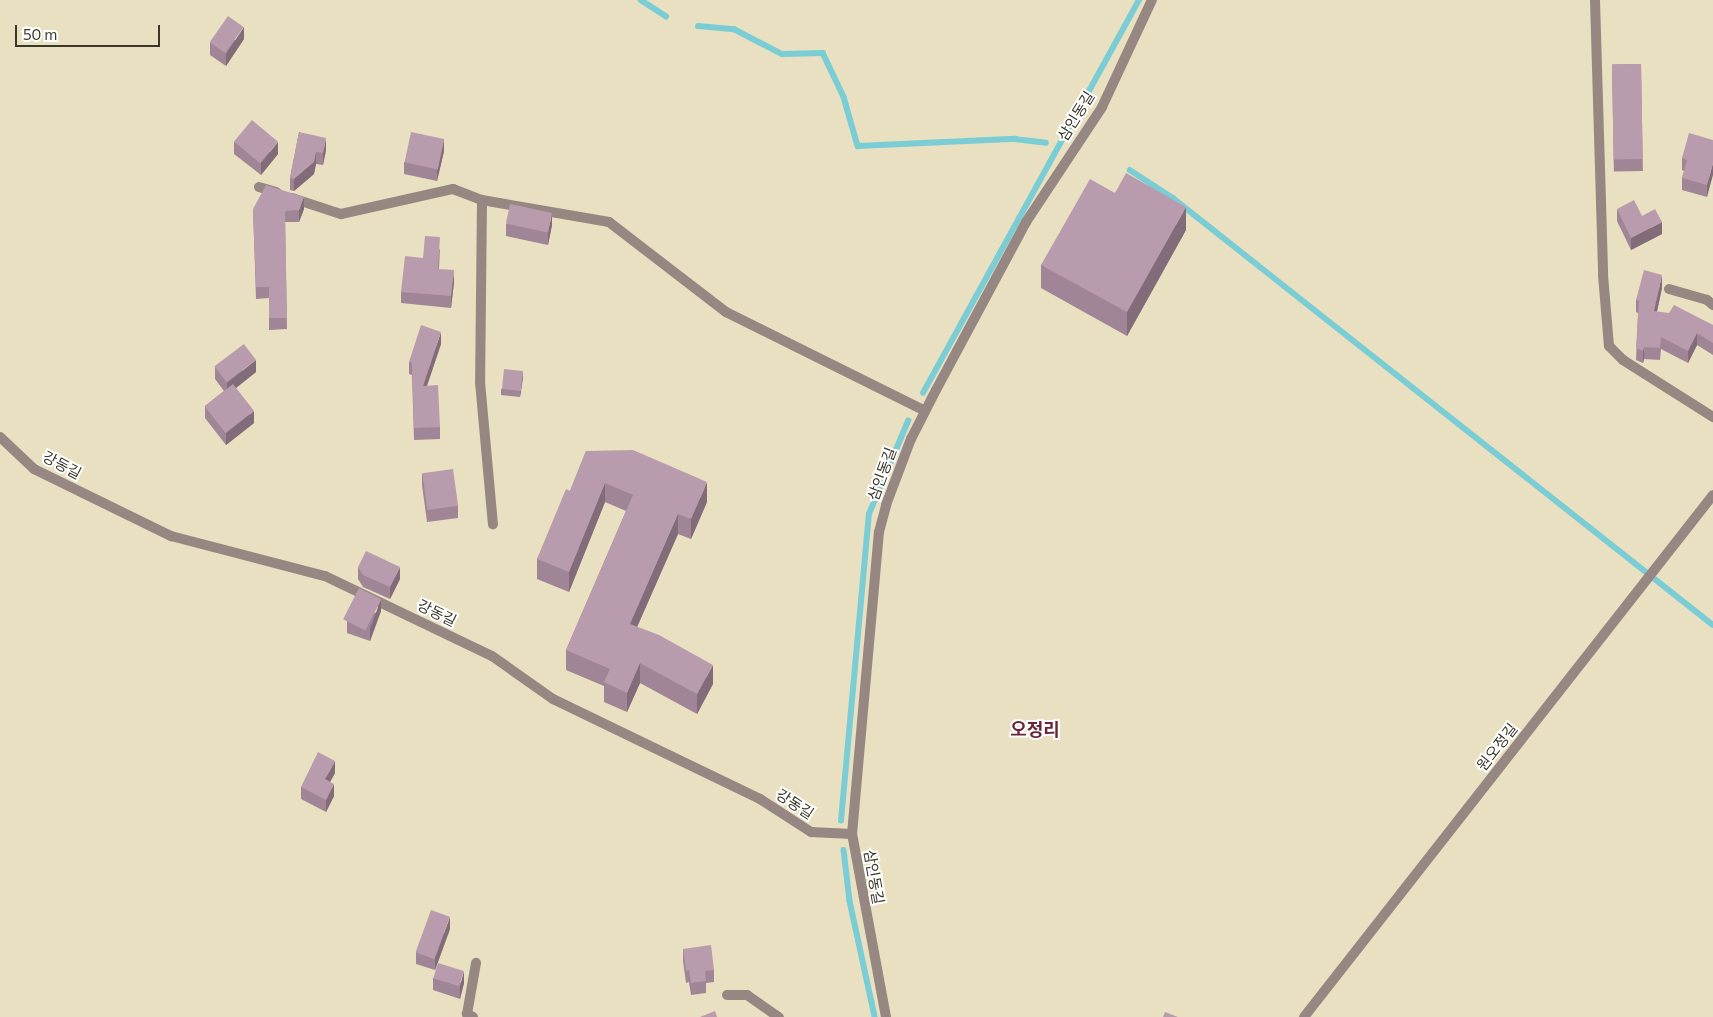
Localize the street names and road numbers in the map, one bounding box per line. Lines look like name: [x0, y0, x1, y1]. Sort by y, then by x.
street label: 삼인동길: [1054, 88, 1098, 144]
street label: 삼인동길: [864, 445, 900, 503]
street label: 강동길: [39, 447, 85, 483]
street label: 강동길: [414, 596, 460, 630]
street label: 원오정길: [1473, 720, 1521, 774]
street label: 강동길: [773, 785, 817, 823]
street label: 삼인동길: [860, 848, 888, 906]

